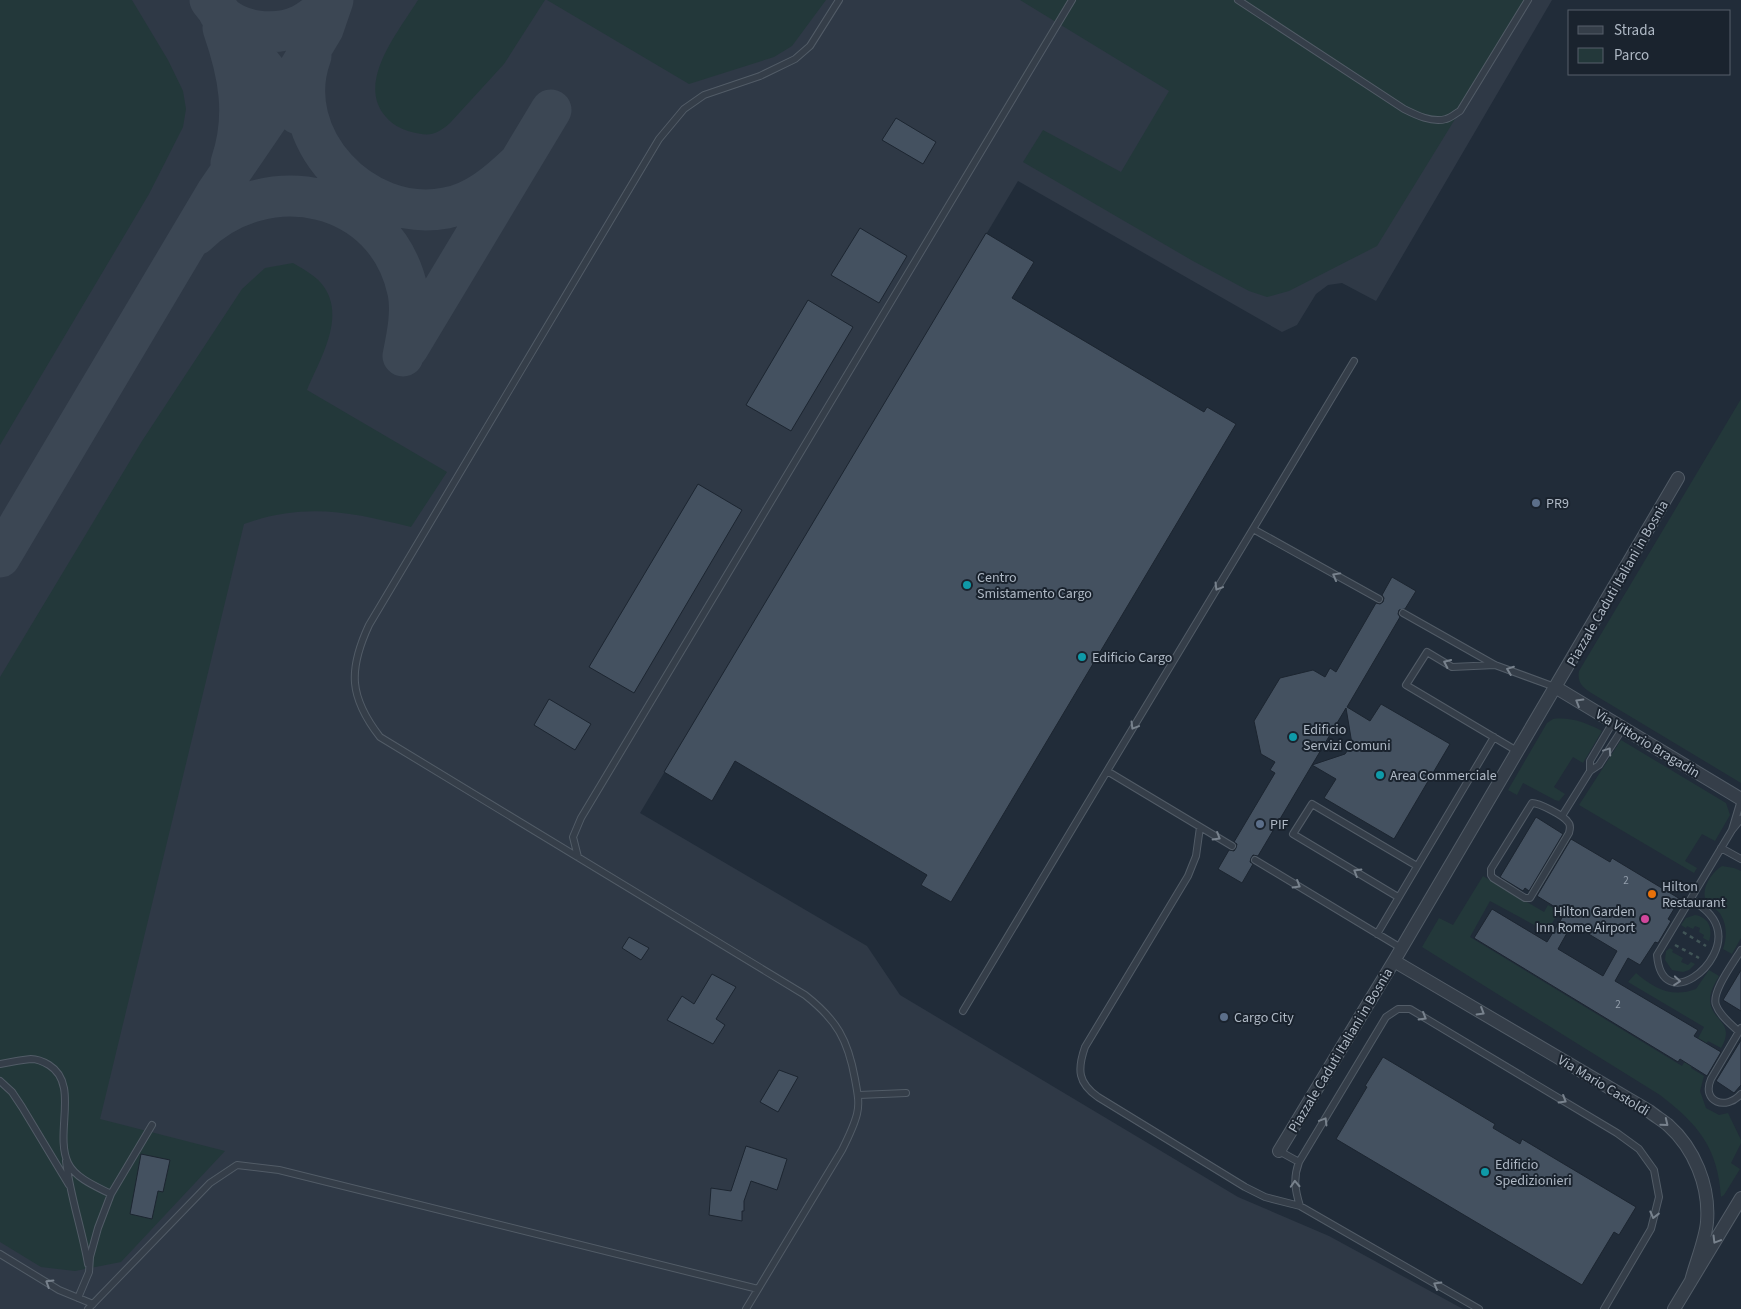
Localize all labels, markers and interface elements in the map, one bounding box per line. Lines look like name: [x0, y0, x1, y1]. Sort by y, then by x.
legend: [1568, 10, 1731, 75]
text: Strada: [1614, 20, 1655, 41]
text: Parco: [1614, 45, 1649, 66]
place label: PR9: [1546, 494, 1569, 514]
marker: PR9: [1530, 497, 1542, 509]
street label: Piazzale Caduti Italiani in Bosnia: [1562, 497, 1674, 670]
place label: Centro Smistamento Cargo: [977, 568, 1092, 604]
one-way arrow: [1333, 572, 1342, 582]
marker: Centro Smistamento Cargo: [961, 579, 973, 591]
one-way arrow: [1215, 582, 1225, 591]
place label: Edificio Cargo: [1092, 648, 1172, 668]
marker: Edificio Cargo: [1076, 651, 1088, 663]
one-way arrow: [1443, 659, 1452, 670]
one-way arrow: [1506, 666, 1514, 676]
one-way arrow: [1576, 698, 1585, 708]
street label: Via Vittorio Bragadin: [1591, 705, 1704, 783]
place label: Edificio Servizi Comuni: [1303, 720, 1391, 756]
one-way arrow: [1131, 721, 1141, 730]
marker: Edificio Servizi Comuni: [1287, 731, 1299, 743]
one-way arrow: [1602, 747, 1611, 757]
place label: Area Commerciale: [1390, 766, 1497, 786]
marker: Area Commerciale: [1374, 769, 1386, 781]
place label: PIF: [1270, 815, 1289, 835]
marker: PIF: [1254, 818, 1266, 830]
one-way arrow: [1211, 830, 1220, 840]
one-way arrow: [1353, 868, 1362, 878]
house number: 2: [1623, 873, 1629, 888]
place label: Hilton Restaurant: [1662, 877, 1726, 913]
one-way arrow: [1291, 879, 1300, 889]
marker: Hilton Restaurant: [1646, 888, 1658, 900]
place label: Hilton Garden Inn Rome Airport: [1536, 902, 1635, 938]
marker: Hilton Garden Inn Rome Airport: [1639, 913, 1651, 925]
street label: Piazzale Caduti Italiani in Bosnia: [1284, 965, 1398, 1137]
one-way arrow: [1674, 975, 1682, 986]
house number: 2: [1615, 997, 1621, 1012]
one-way arrow: [1475, 1006, 1484, 1016]
place label: Cargo City: [1234, 1008, 1294, 1028]
one-way arrow: [1418, 1010, 1427, 1020]
marker: Cargo City: [1218, 1011, 1230, 1023]
street label: Via Mario Castoldi: [1554, 1051, 1653, 1121]
one-way arrow: [1557, 1094, 1566, 1104]
one-way arrow: [1318, 1117, 1328, 1126]
one-way arrow: [1659, 1118, 1668, 1126]
place label: Edificio Spedizionieri: [1495, 1155, 1572, 1191]
marker: Edificio Spedizionieri: [1479, 1166, 1491, 1178]
one-way arrow: [1290, 1180, 1301, 1188]
one-way arrow: [1650, 1211, 1660, 1219]
one-way arrow: [1712, 1234, 1722, 1243]
one-way arrow: [45, 1280, 54, 1290]
one-way arrow: [1434, 1281, 1443, 1291]

